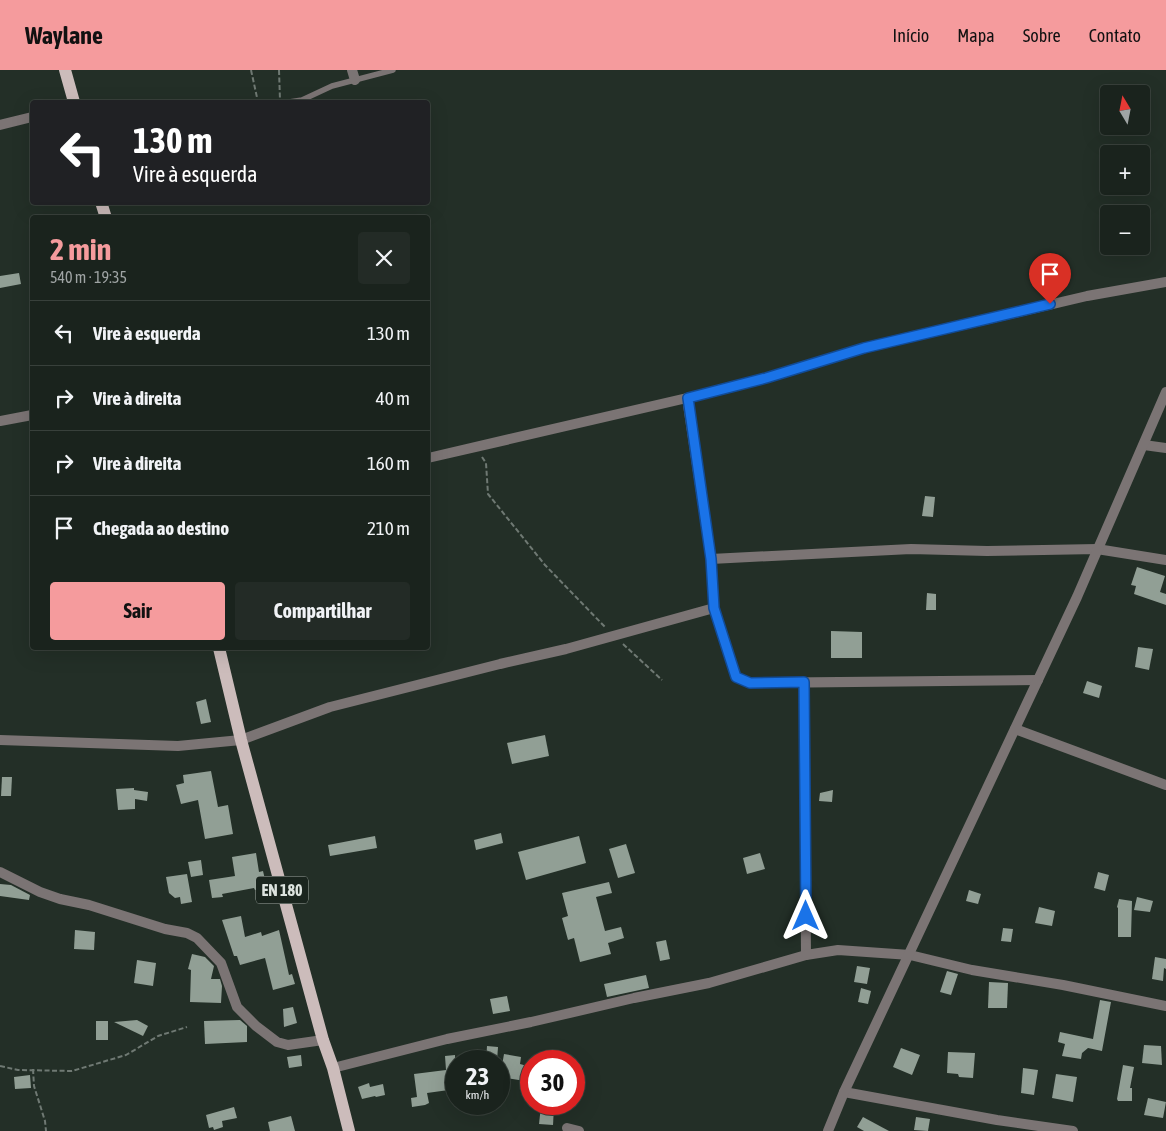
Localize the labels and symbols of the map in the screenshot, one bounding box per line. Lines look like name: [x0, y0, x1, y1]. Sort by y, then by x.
north arrow: [1100, 85, 1150, 135]
pin: [1029, 253, 1071, 304]
road number: EN 180: [256, 876, 308, 904]
position arrow: [779, 889, 831, 941]
speed limit sign: 30: [520, 1050, 585, 1115]

